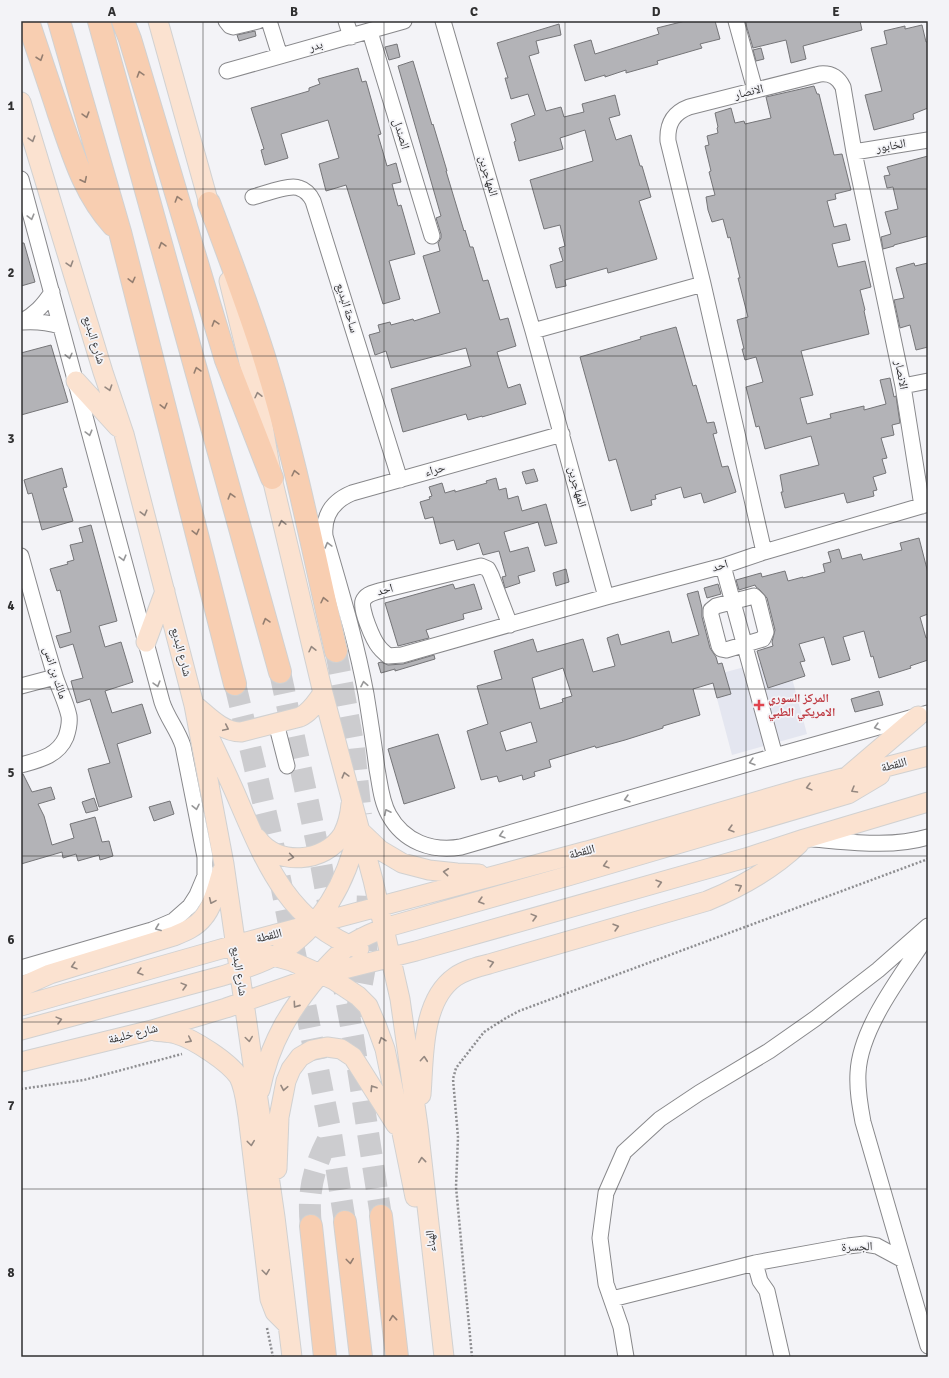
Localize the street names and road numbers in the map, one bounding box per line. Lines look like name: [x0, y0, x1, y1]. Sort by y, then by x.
street label: بدر: [307, 37, 325, 55]
street label: الانصار: [732, 81, 765, 103]
street label: الصندل: [389, 117, 413, 151]
street label: الخابور: [874, 136, 907, 156]
street label: المهاجرين: [475, 154, 501, 198]
street label: ساحة البديع: [332, 281, 362, 335]
street label: شارع البديع: [80, 314, 108, 366]
street label: الانصار: [891, 358, 911, 391]
street label: حراء: [423, 460, 447, 480]
street label: المهاجرين: [564, 465, 590, 509]
street label: احد: [710, 556, 730, 576]
street label: احد: [375, 581, 395, 599]
street label: شارع البديع: [167, 626, 195, 678]
street label: مالك بن انس: [40, 645, 70, 701]
street label: اللقطة: [880, 754, 909, 776]
street label: اللقطة: [568, 841, 597, 863]
street label: اللقطة: [255, 926, 284, 946]
street label: شارع البديع: [228, 945, 250, 997]
street label: شارع خليفة: [107, 1021, 159, 1047]
street label: الهناء: [422, 1229, 440, 1253]
street label: الجسرة: [841, 1239, 873, 1255]

